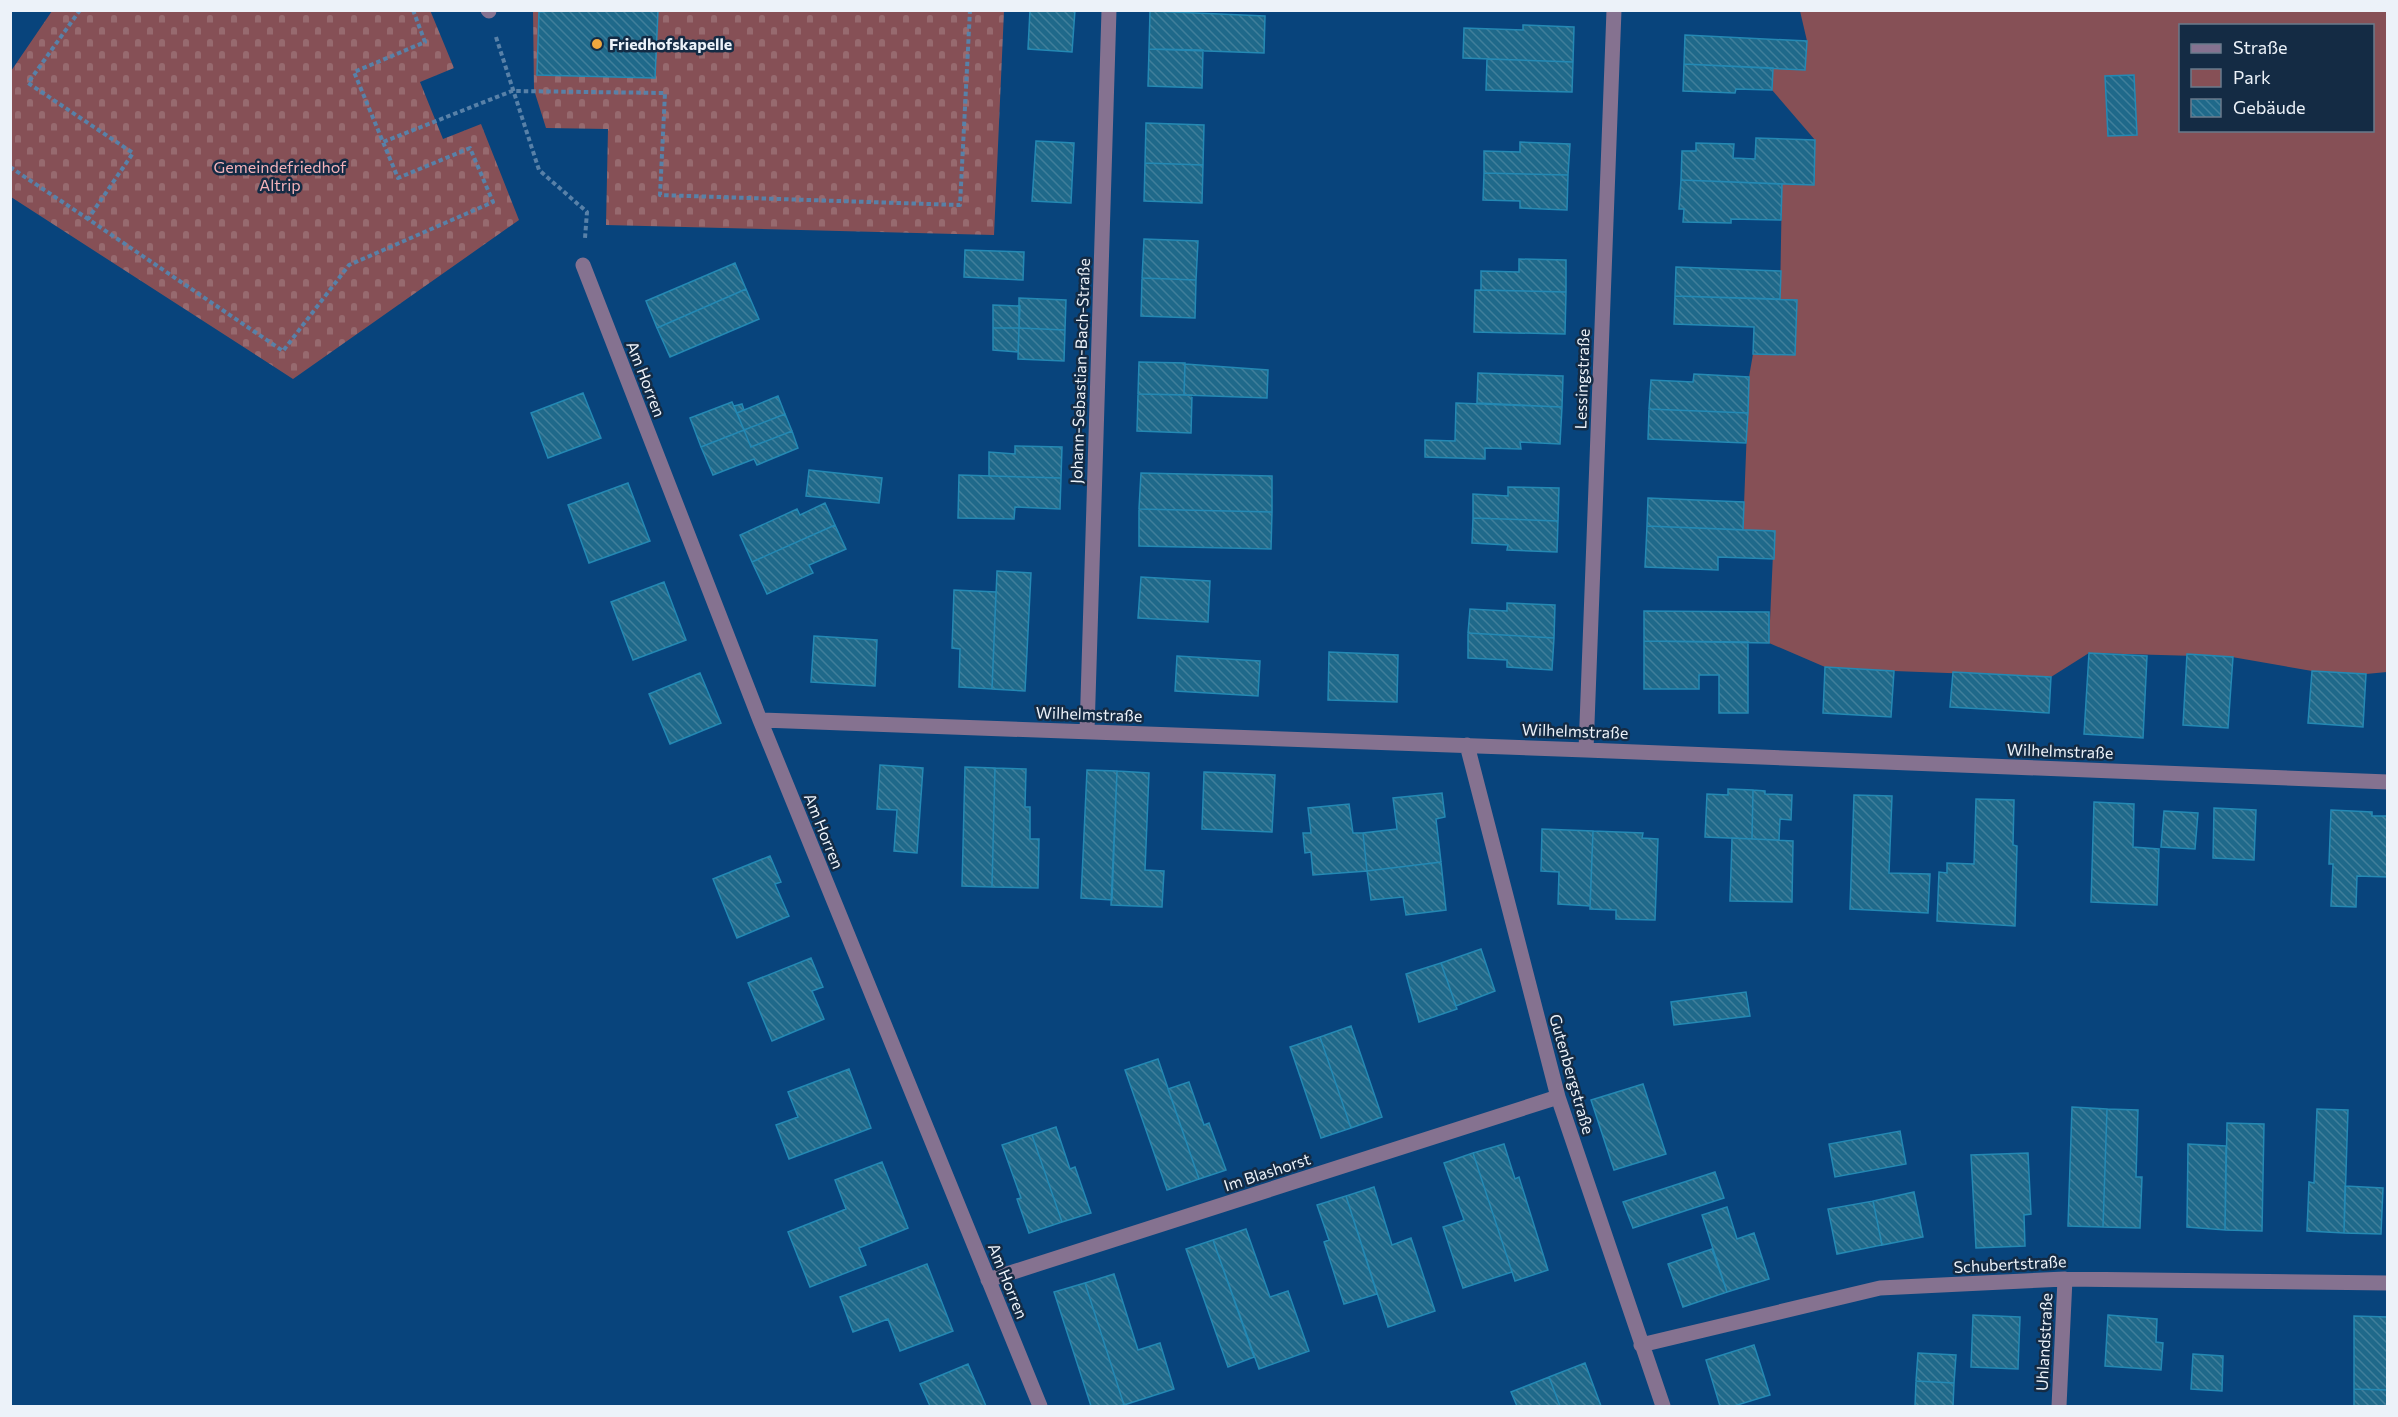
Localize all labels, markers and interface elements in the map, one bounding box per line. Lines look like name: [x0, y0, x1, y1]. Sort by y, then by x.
legend: [2179, 24, 2374, 132]
place label: Friedhofskapelle: [609, 34, 732, 53]
text: Straße: [2233, 36, 2288, 58]
marker: Friedhofskapelle: [590, 37, 604, 51]
text: Park: [2233, 66, 2271, 88]
text: Gebäude: [2233, 96, 2306, 118]
park label: Gemeindefriedhof Altrip: [214, 157, 347, 194]
street label: Johann-Sebastian-Bach-Straße: [1066, 258, 1093, 484]
street label: Lessingstraße: [1570, 328, 1593, 430]
street label: Am Horren: [623, 338, 670, 419]
street label: Wilhelmstraße: [1035, 702, 1143, 725]
street label: Wilhelmstraße: [1521, 719, 1629, 742]
street label: Wilhelmstraße: [2006, 739, 2114, 762]
street label: Am Horren: [801, 790, 848, 871]
street label: Gutenbergstraße: [1546, 1012, 1599, 1136]
street label: Im Blashorst: [1221, 1148, 1313, 1194]
street label: Am Horren: [985, 1240, 1032, 1321]
street label: Schubertstraße: [1953, 1251, 2067, 1276]
street label: Uhlandstraße: [2031, 1292, 2056, 1392]

